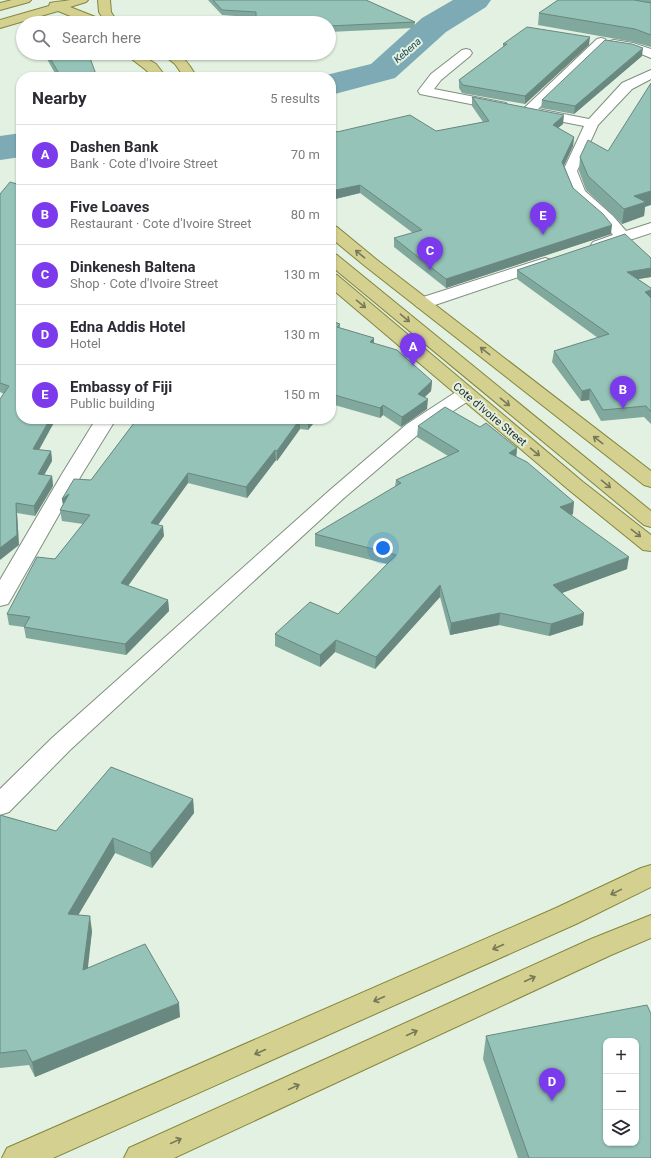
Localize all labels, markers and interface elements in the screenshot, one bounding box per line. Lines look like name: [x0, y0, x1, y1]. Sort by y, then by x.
search box: [16, 16, 336, 60]
icon: search: [30, 27, 52, 49]
text: Search here: [62, 29, 141, 47]
water label: Kebena: [392, 36, 423, 65]
text: Nearby: [32, 88, 87, 108]
text: 5 results: [270, 91, 320, 106]
text: Dashen Bank: [70, 138, 158, 156]
text: A: [41, 147, 49, 162]
text: 70 m: [291, 147, 320, 162]
text: Bank · Cote d'Ivoire Street: [70, 156, 218, 171]
text: Five Loaves: [70, 198, 149, 216]
pin: E: [530, 202, 556, 235]
text: B: [41, 207, 49, 222]
text: 80 m: [291, 207, 320, 222]
text: Restaurant · Cote d'Ivoire Street: [70, 216, 251, 231]
pin: C: [417, 237, 443, 270]
one-way arrow: [355, 249, 365, 258]
text: Dinkenesh Baltena: [70, 258, 196, 276]
text: C: [41, 267, 49, 282]
text: 130 m: [283, 267, 320, 282]
text: Shop · Cote d'Ivoire Street: [70, 276, 218, 291]
one-way arrow: [356, 300, 367, 309]
one-way arrow: [399, 314, 410, 323]
text: Edna Addis Hotel: [70, 318, 185, 336]
text: D: [41, 327, 49, 342]
text: 130 m: [283, 327, 320, 342]
pin: A: [400, 333, 426, 366]
text: Hotel: [70, 336, 101, 351]
one-way arrow: [479, 347, 490, 355]
pin: B: [610, 376, 636, 409]
text: Embassy of Fiji: [70, 378, 172, 396]
street label: Cote d'Ivoire Street: [450, 380, 529, 449]
text: E: [41, 387, 49, 402]
text: 150 m: [283, 387, 320, 402]
text: Public building: [70, 396, 155, 411]
one-way arrow: [499, 397, 510, 406]
one-way arrow: [593, 435, 604, 444]
one-way arrow: [530, 447, 540, 456]
one-way arrow: [600, 479, 611, 488]
one-way arrow: [631, 529, 642, 538]
your location: [373, 538, 393, 558]
one-way arrow: [610, 889, 622, 896]
one-way arrow: [492, 943, 504, 951]
one-way arrow: [524, 975, 536, 982]
one-way arrow: [374, 996, 386, 1003]
one-way arrow: [406, 1029, 418, 1036]
map controls: [603, 1038, 639, 1146]
button: +: [603, 1038, 639, 1074]
one-way arrow: [255, 1048, 267, 1056]
pin: D: [539, 1068, 565, 1101]
button: −: [603, 1074, 639, 1110]
one-way arrow: [287, 1083, 299, 1090]
button: layers: [603, 1110, 639, 1146]
one-way arrow: [169, 1137, 181, 1144]

